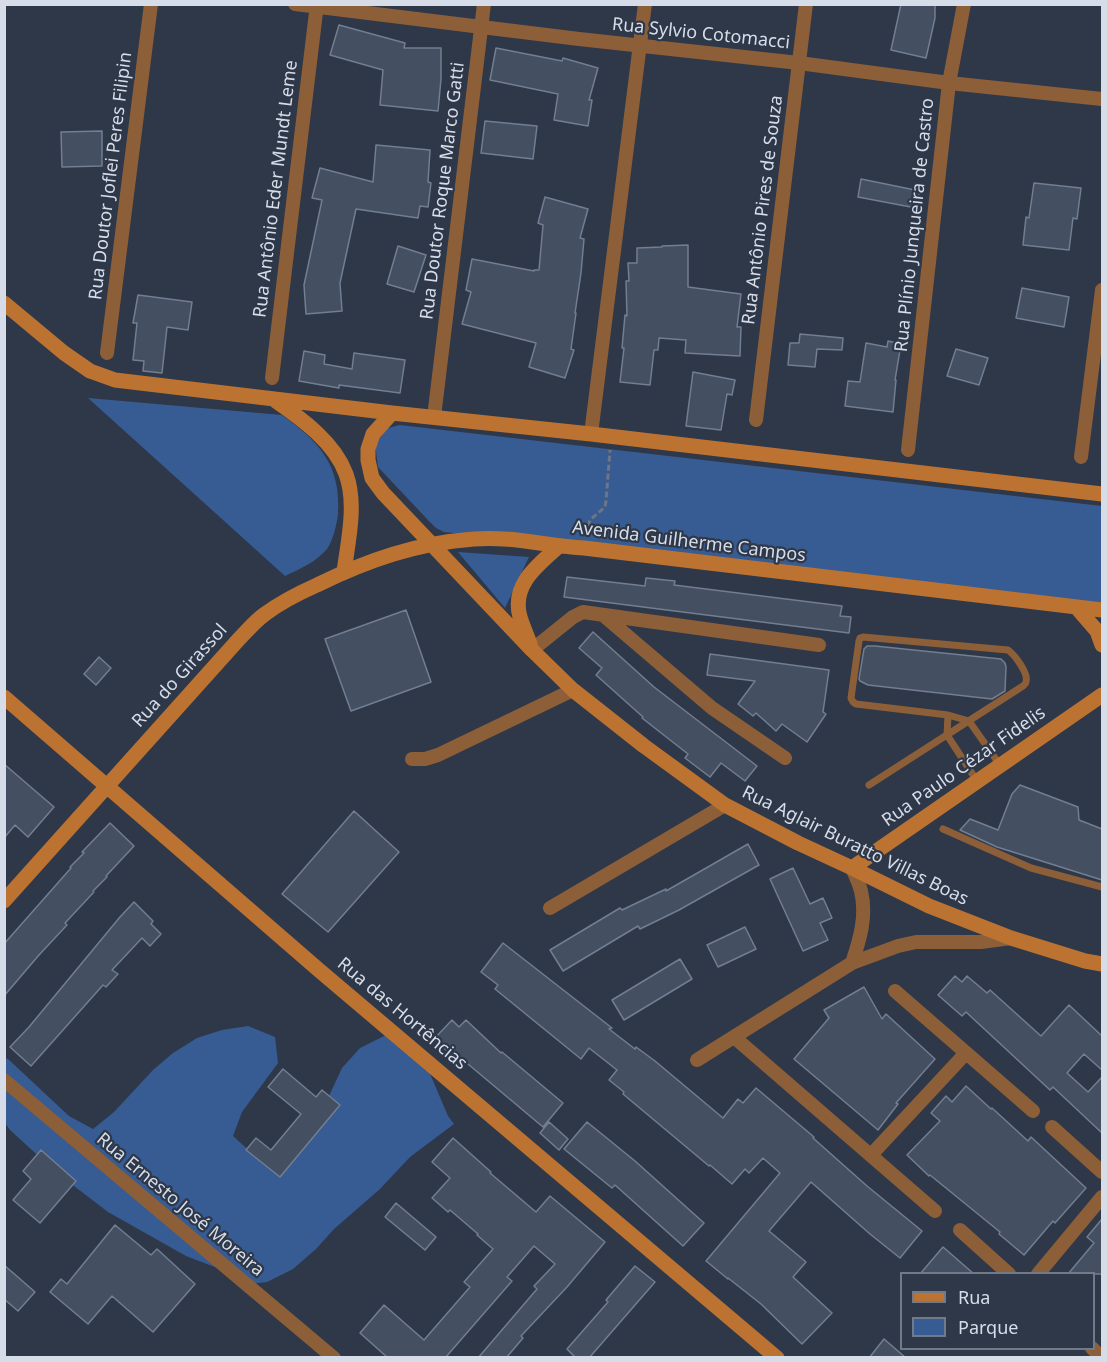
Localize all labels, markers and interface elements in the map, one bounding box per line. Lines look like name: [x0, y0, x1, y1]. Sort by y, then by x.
street label: Rua Sylvio Cotomacci: [611, 14, 791, 54]
street label: Rua Doutor Joflei Peres Filipin: [85, 51, 137, 301]
street label: Rua Antônio Eder Mundt Leme: [249, 59, 303, 319]
street label: Rua Doutor Roque Marco Gatti: [416, 61, 470, 321]
street label: Rua Antônio Pires de Souza: [738, 94, 788, 326]
street label: Rua Plínio Junqueira de Castro: [891, 97, 939, 353]
street label: Avenida Guilherme Campos: [571, 517, 807, 567]
street label: Rua do Girassol: [128, 620, 232, 732]
street label: Rua Paulo Cézar Fidelis: [878, 702, 1050, 832]
street label: Rua Aglair Buratto Villas Boas: [738, 782, 972, 910]
street label: Rua das Hortências: [333, 953, 471, 1075]
street label: Rua Ernesto José Moreira: [92, 1129, 268, 1281]
legend: [900, 1272, 1095, 1350]
text: Rua: [958, 1285, 990, 1309]
text: Parque: [958, 1315, 1018, 1339]

